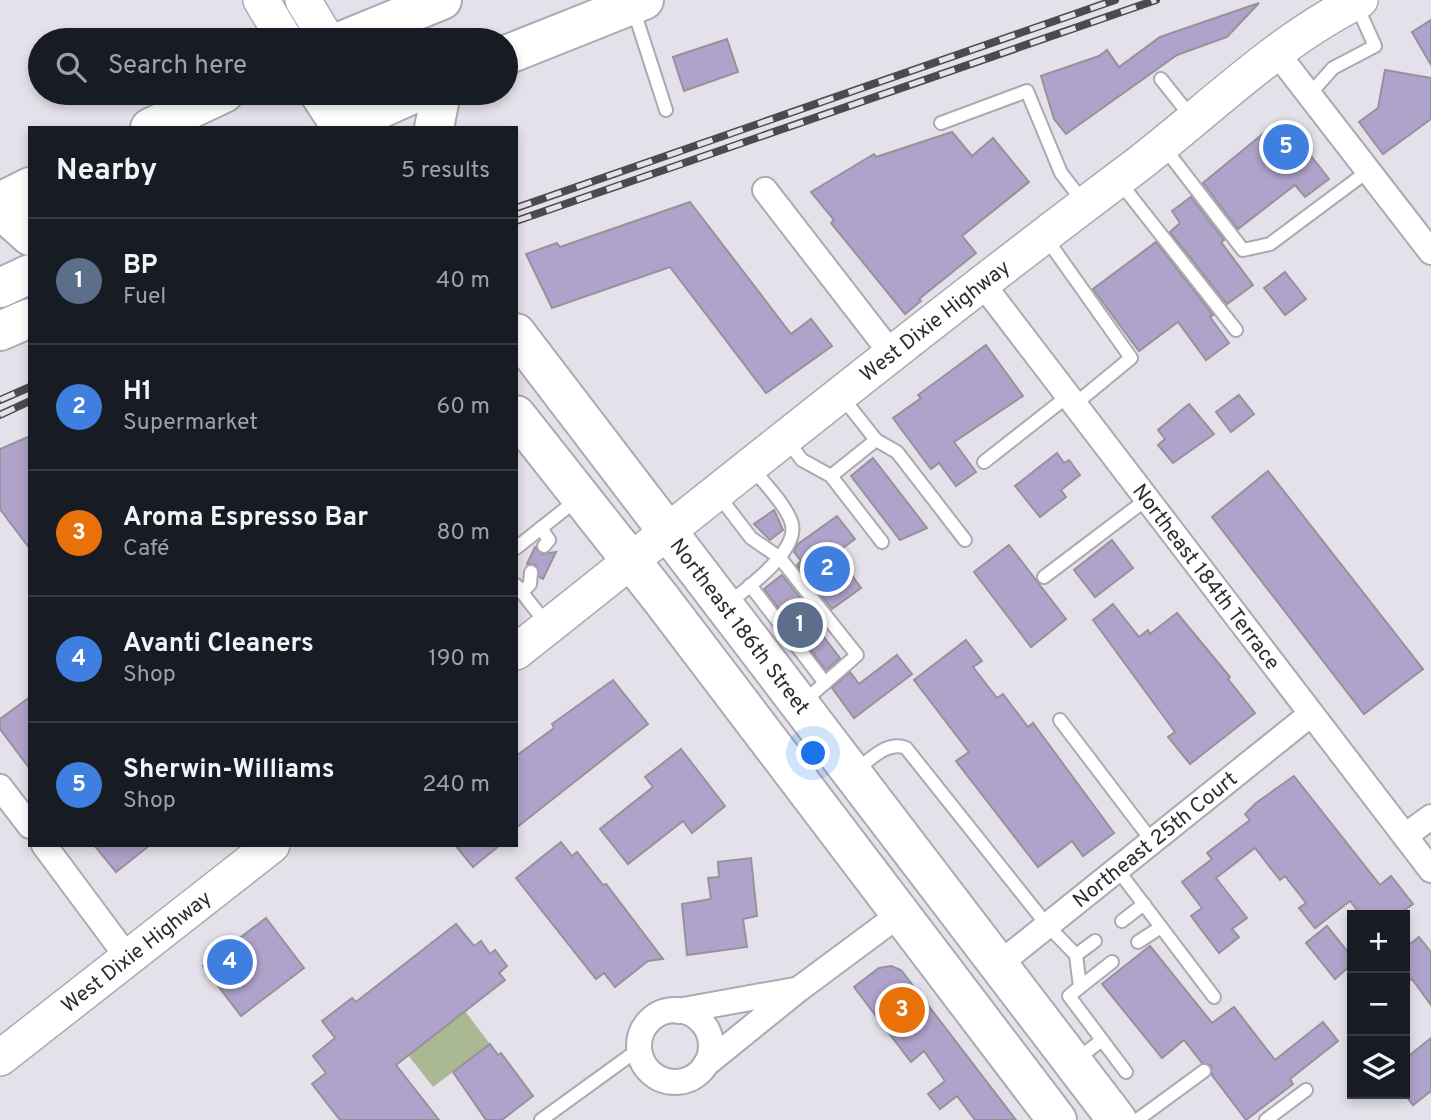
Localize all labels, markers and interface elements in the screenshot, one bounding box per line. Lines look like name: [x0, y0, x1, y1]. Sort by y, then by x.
search box: [28, 28, 518, 105]
icon: search: [52, 48, 90, 86]
text: Search here: [108, 50, 247, 83]
pin: 5: [1263, 121, 1309, 173]
text: Nearby: [56, 153, 157, 190]
text: 5 results: [401, 157, 490, 186]
text: BP: [123, 250, 157, 283]
street label: West Dixie Highway: [855, 255, 1016, 389]
text: 1: [74, 267, 84, 296]
text: 40 m: [436, 267, 490, 296]
text: Fuel: [123, 283, 166, 312]
text: H1: [123, 376, 152, 409]
text: 2: [72, 393, 86, 422]
text: 60 m: [437, 393, 490, 422]
text: Supermarket: [123, 409, 258, 438]
street label: Northeast 184th Terrace: [1125, 479, 1285, 676]
text: Aroma Espresso Bar: [123, 502, 368, 535]
text: 3: [72, 519, 86, 548]
text: 80 m: [437, 519, 490, 548]
street label: Northeast 186th Street: [664, 534, 814, 720]
text: Café: [123, 535, 169, 564]
pin: 2: [804, 543, 850, 595]
pin: 1: [777, 599, 823, 651]
text: Avanti Cleaners: [123, 628, 314, 661]
text: 4: [72, 645, 86, 674]
text: 190 m: [428, 645, 490, 674]
text: Shop: [123, 661, 176, 690]
your location: [796, 736, 830, 770]
text: Sherwin-Williams: [123, 754, 335, 787]
street label: Northeast 25th Court: [1068, 766, 1244, 915]
text: 5: [72, 771, 86, 800]
text: 240 m: [422, 771, 490, 800]
text: Shop: [123, 787, 176, 816]
street label: West Dixie Highway: [57, 885, 218, 1020]
map controls: [1347, 910, 1410, 1099]
button: +: [1347, 910, 1410, 973]
pin: 4: [207, 936, 253, 988]
button: −: [1347, 973, 1410, 1036]
pin: 3: [879, 984, 925, 1036]
button: layers: [1347, 1036, 1410, 1099]

